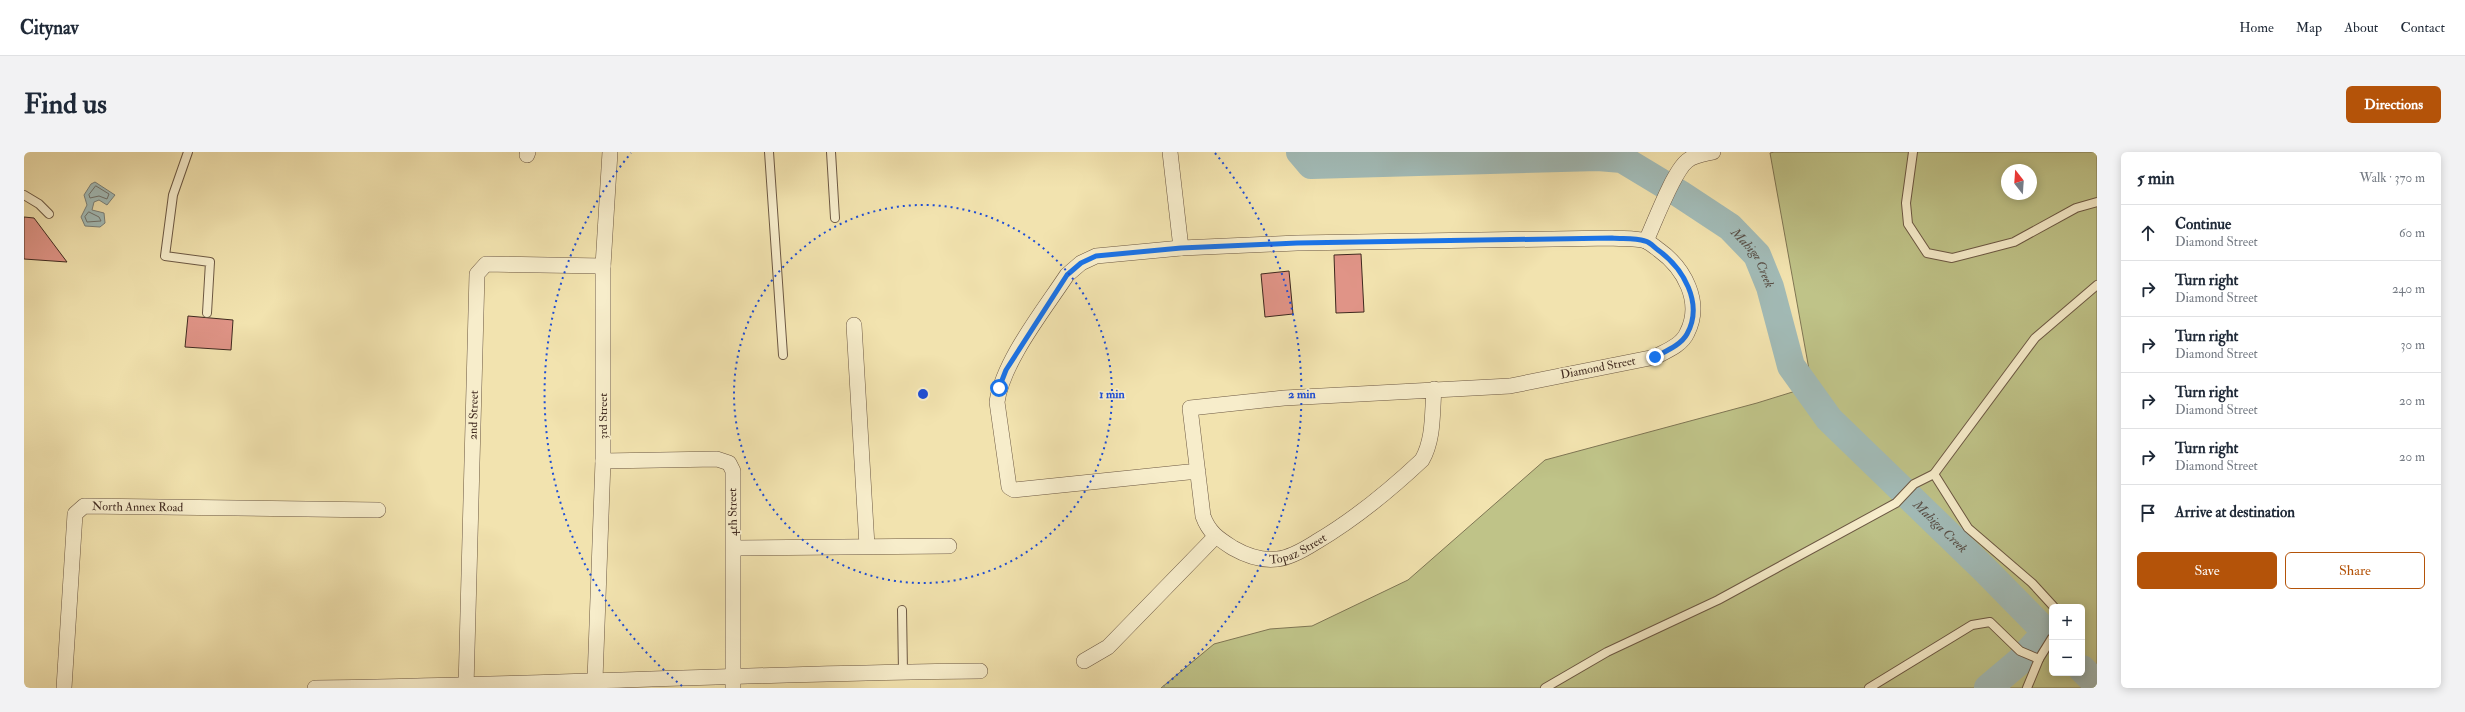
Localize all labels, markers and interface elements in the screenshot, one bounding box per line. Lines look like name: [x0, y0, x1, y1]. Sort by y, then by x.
text: Citynav: [20, 16, 79, 40]
text: Home: [2239, 19, 2274, 36]
text: Map: [2296, 19, 2322, 36]
text: About: [2344, 19, 2378, 36]
text: Contact: [2400, 19, 2445, 36]
button: Directions: [2346, 86, 2441, 123]
text: Find us: [24, 87, 107, 122]
north arrow: [2001, 164, 2037, 200]
text: 5 min: [2137, 168, 2175, 189]
text: Walk · 370 m: [2360, 170, 2425, 186]
text: Continue: [2175, 215, 2231, 234]
icon: ahead: [2137, 222, 2159, 244]
water label: Mahiga Creek: [1727, 224, 1777, 290]
text: 60 m: [2399, 225, 2425, 241]
text: Diamond Street: [2175, 234, 2258, 250]
text: Turn right: [2175, 271, 2238, 290]
icon: right: [2137, 278, 2159, 300]
text: 240 m: [2392, 281, 2425, 297]
text: Diamond Street: [2175, 290, 2258, 306]
text: Turn right: [2175, 327, 2238, 346]
icon: right: [2137, 334, 2159, 356]
text: 30 m: [2401, 337, 2425, 353]
text: Diamond Street: [2175, 346, 2258, 362]
route end: [1646, 348, 1664, 366]
street label: Diamond Street: [1559, 353, 1637, 383]
route start: [990, 379, 1008, 397]
text: Turn right: [2175, 383, 2238, 402]
centre of rings: [916, 387, 930, 401]
text: 1 min: [1099, 387, 1126, 402]
text: 2 min: [1288, 387, 1316, 402]
street label: 2nd Street: [465, 390, 481, 440]
icon: right: [2137, 390, 2159, 412]
street label: 3rd Street: [596, 393, 611, 439]
text: 20 m: [2399, 393, 2425, 409]
text: Diamond Street: [2175, 402, 2258, 418]
text: Turn right: [2175, 439, 2238, 458]
icon: right: [2137, 446, 2159, 468]
text: 20 m: [2399, 449, 2425, 465]
text: Diamond Street: [2175, 458, 2258, 474]
street label: 4th Street: [725, 488, 741, 536]
water label: Mahiga Creek: [1909, 496, 1971, 556]
street label: North Annex Road: [92, 499, 184, 515]
icon: arrive: [2137, 502, 2159, 524]
text: Arrive at destination: [2175, 503, 2295, 522]
street label: Topaz Street: [1269, 530, 1329, 567]
button: Save: [2137, 552, 2277, 589]
button: Share: [2285, 552, 2425, 589]
map controls: [2049, 604, 2085, 676]
button: +: [2049, 604, 2085, 640]
button: −: [2049, 640, 2085, 676]

